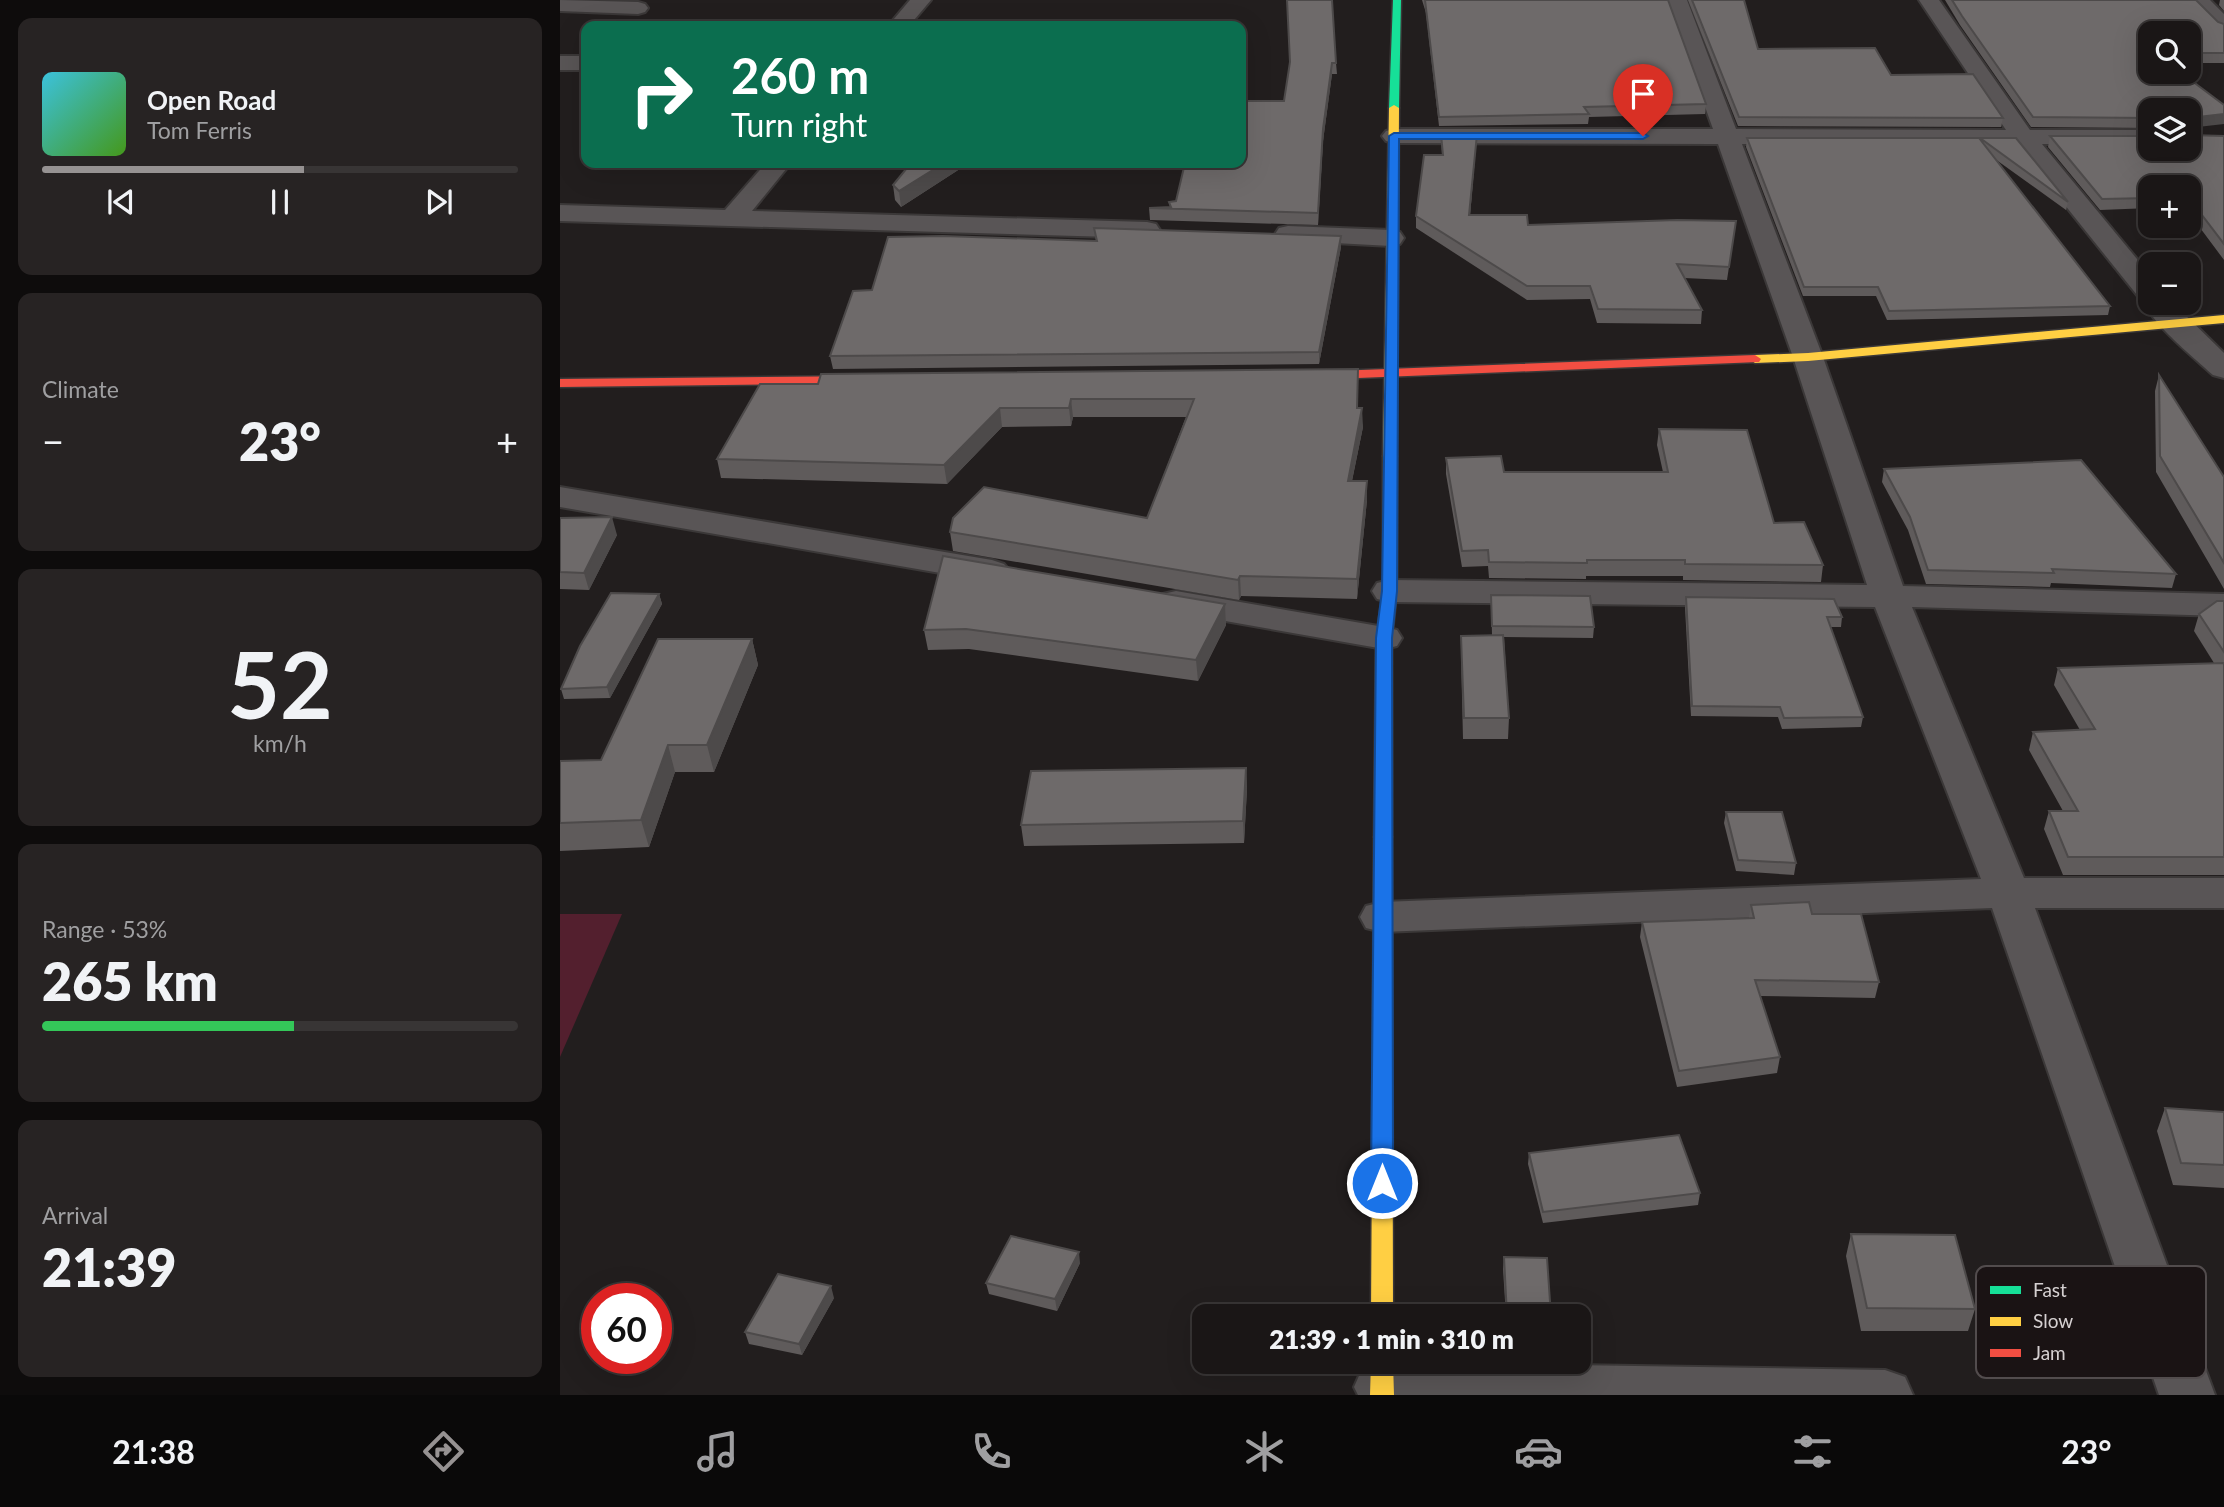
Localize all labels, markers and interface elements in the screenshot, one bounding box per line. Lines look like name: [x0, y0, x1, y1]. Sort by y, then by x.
map controls: [2138, 21, 2201, 315]
button: search: [2138, 21, 2201, 84]
text: 260 m: [731, 46, 869, 104]
icon: right: [616, 49, 707, 140]
pin: [1613, 64, 1673, 136]
icon: arrive: [1624, 75, 1662, 113]
text: Open Road: [147, 84, 276, 116]
button: layers: [2138, 98, 2201, 161]
text: Turn right: [731, 105, 867, 144]
text: Tom Ferris: [147, 116, 252, 144]
button: +: [2138, 175, 2201, 238]
icon: previous: [102, 183, 140, 221]
icon: pause: [261, 183, 299, 221]
icon: next: [420, 183, 458, 221]
button: −: [2138, 252, 2201, 315]
text: Climate: [42, 375, 119, 403]
text: 23°: [239, 410, 321, 472]
text: −: [42, 418, 64, 464]
text: +: [496, 418, 518, 464]
text: 52: [227, 629, 333, 738]
text: km/h: [253, 729, 307, 757]
text: Range · 53%: [42, 915, 167, 943]
text: 265 km: [42, 950, 218, 1012]
position arrow: [1345, 1146, 1419, 1220]
text: Arrival: [42, 1201, 108, 1229]
text: 21:39: [42, 1236, 176, 1298]
legend: [1976, 1266, 2206, 1378]
text: Fast: [2033, 1278, 2067, 1301]
speed limit sign: 60: [581, 1283, 672, 1374]
text: Slow: [2033, 1309, 2073, 1332]
text: 21:39 · 1 min · 310 m: [1269, 1323, 1514, 1355]
text: Jam: [2033, 1341, 2066, 1364]
icon: directions: [419, 1427, 468, 1476]
icon: music: [693, 1427, 742, 1476]
icon: phone: [967, 1427, 1016, 1476]
icon: climate: [1240, 1427, 1289, 1476]
icon: car: [1514, 1427, 1563, 1476]
icon: filters: [1788, 1427, 1837, 1476]
text: 21:38: [112, 1432, 195, 1471]
text: 23°: [2061, 1432, 2112, 1471]

